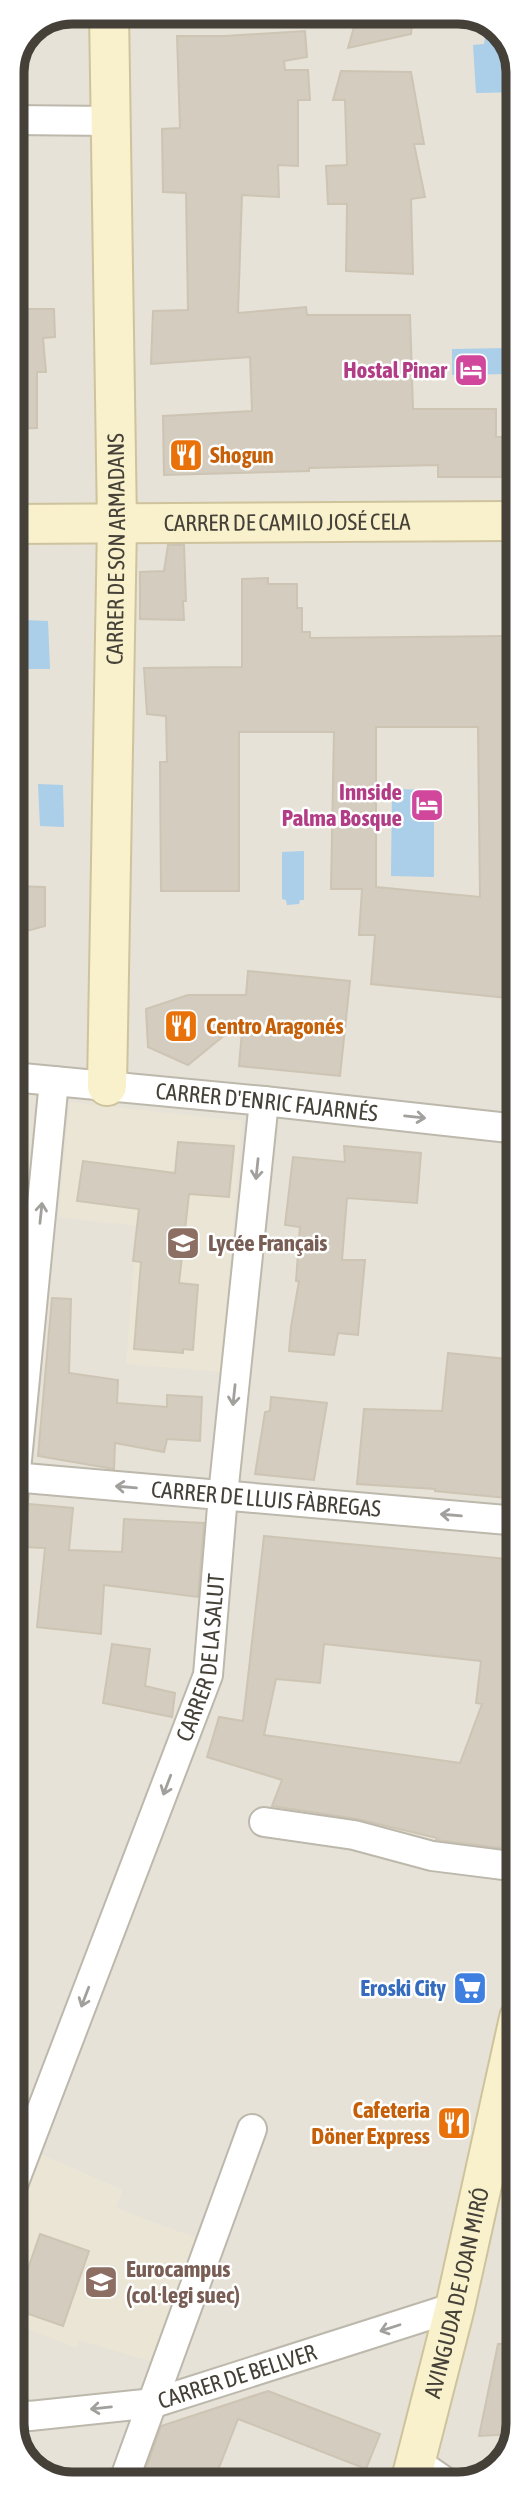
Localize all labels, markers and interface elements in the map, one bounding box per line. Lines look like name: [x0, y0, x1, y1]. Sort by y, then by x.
hotel icon: Hostal Pinar: [452, 351, 490, 389]
place label: Hostal Pinar: [343, 357, 448, 383]
street label: CARRER DE SON ARMADANS: [101, 433, 130, 665]
restaurant icon: Shogun: [167, 436, 205, 474]
place label: Shogun: [210, 442, 274, 468]
street label: CARRER DE CAMILO JOSÉ CELA: [164, 509, 411, 536]
place label: Innside Palma Bosque: [282, 779, 402, 831]
hotel icon: Innside Palma Bosque: [408, 786, 446, 824]
restaurant icon: Centro Aragonés: [162, 1007, 200, 1045]
place label: Centro Aragonés: [206, 1013, 344, 1039]
street label: CARRER D'ENRIC FAJARNÉS: [154, 1078, 380, 1127]
one-way arrow: [403, 1111, 426, 1124]
one-way arrow: [251, 1157, 264, 1180]
one-way arrow: [35, 1203, 48, 1225]
school or university icon: Lycée Français: [164, 1224, 202, 1262]
place label: Lycée Français: [208, 1230, 328, 1256]
one-way arrow: [227, 1383, 240, 1406]
street label: CARRER DE LLUIS FÀBREGAS: [150, 1476, 382, 1522]
one-way arrow: [115, 1480, 138, 1493]
one-way arrow: [440, 1508, 462, 1521]
street label: CARRER DE LA SALUT: [171, 1572, 229, 1745]
one-way arrow: [159, 1774, 172, 1796]
supermarket icon: Eroski City: [451, 1969, 489, 2007]
place label: Eroski City: [360, 1975, 447, 2001]
one-way arrow: [78, 1986, 90, 2008]
place label: Cafeteria Döner Express: [311, 2097, 430, 2149]
restaurant icon: Cafeteria Döner Express: [435, 2104, 473, 2142]
street label: AVINGUDA DE JOAN MIRÓ: [419, 2185, 494, 2401]
place label: Eurocampus (col·legi suec): [126, 2256, 240, 2308]
school or university icon: Eurocampus (col·legi suec): [82, 2263, 120, 2301]
one-way arrow: [380, 2323, 402, 2335]
street label: CARRER DE BELLVER: [155, 2339, 320, 2414]
one-way arrow: [90, 2402, 113, 2415]

